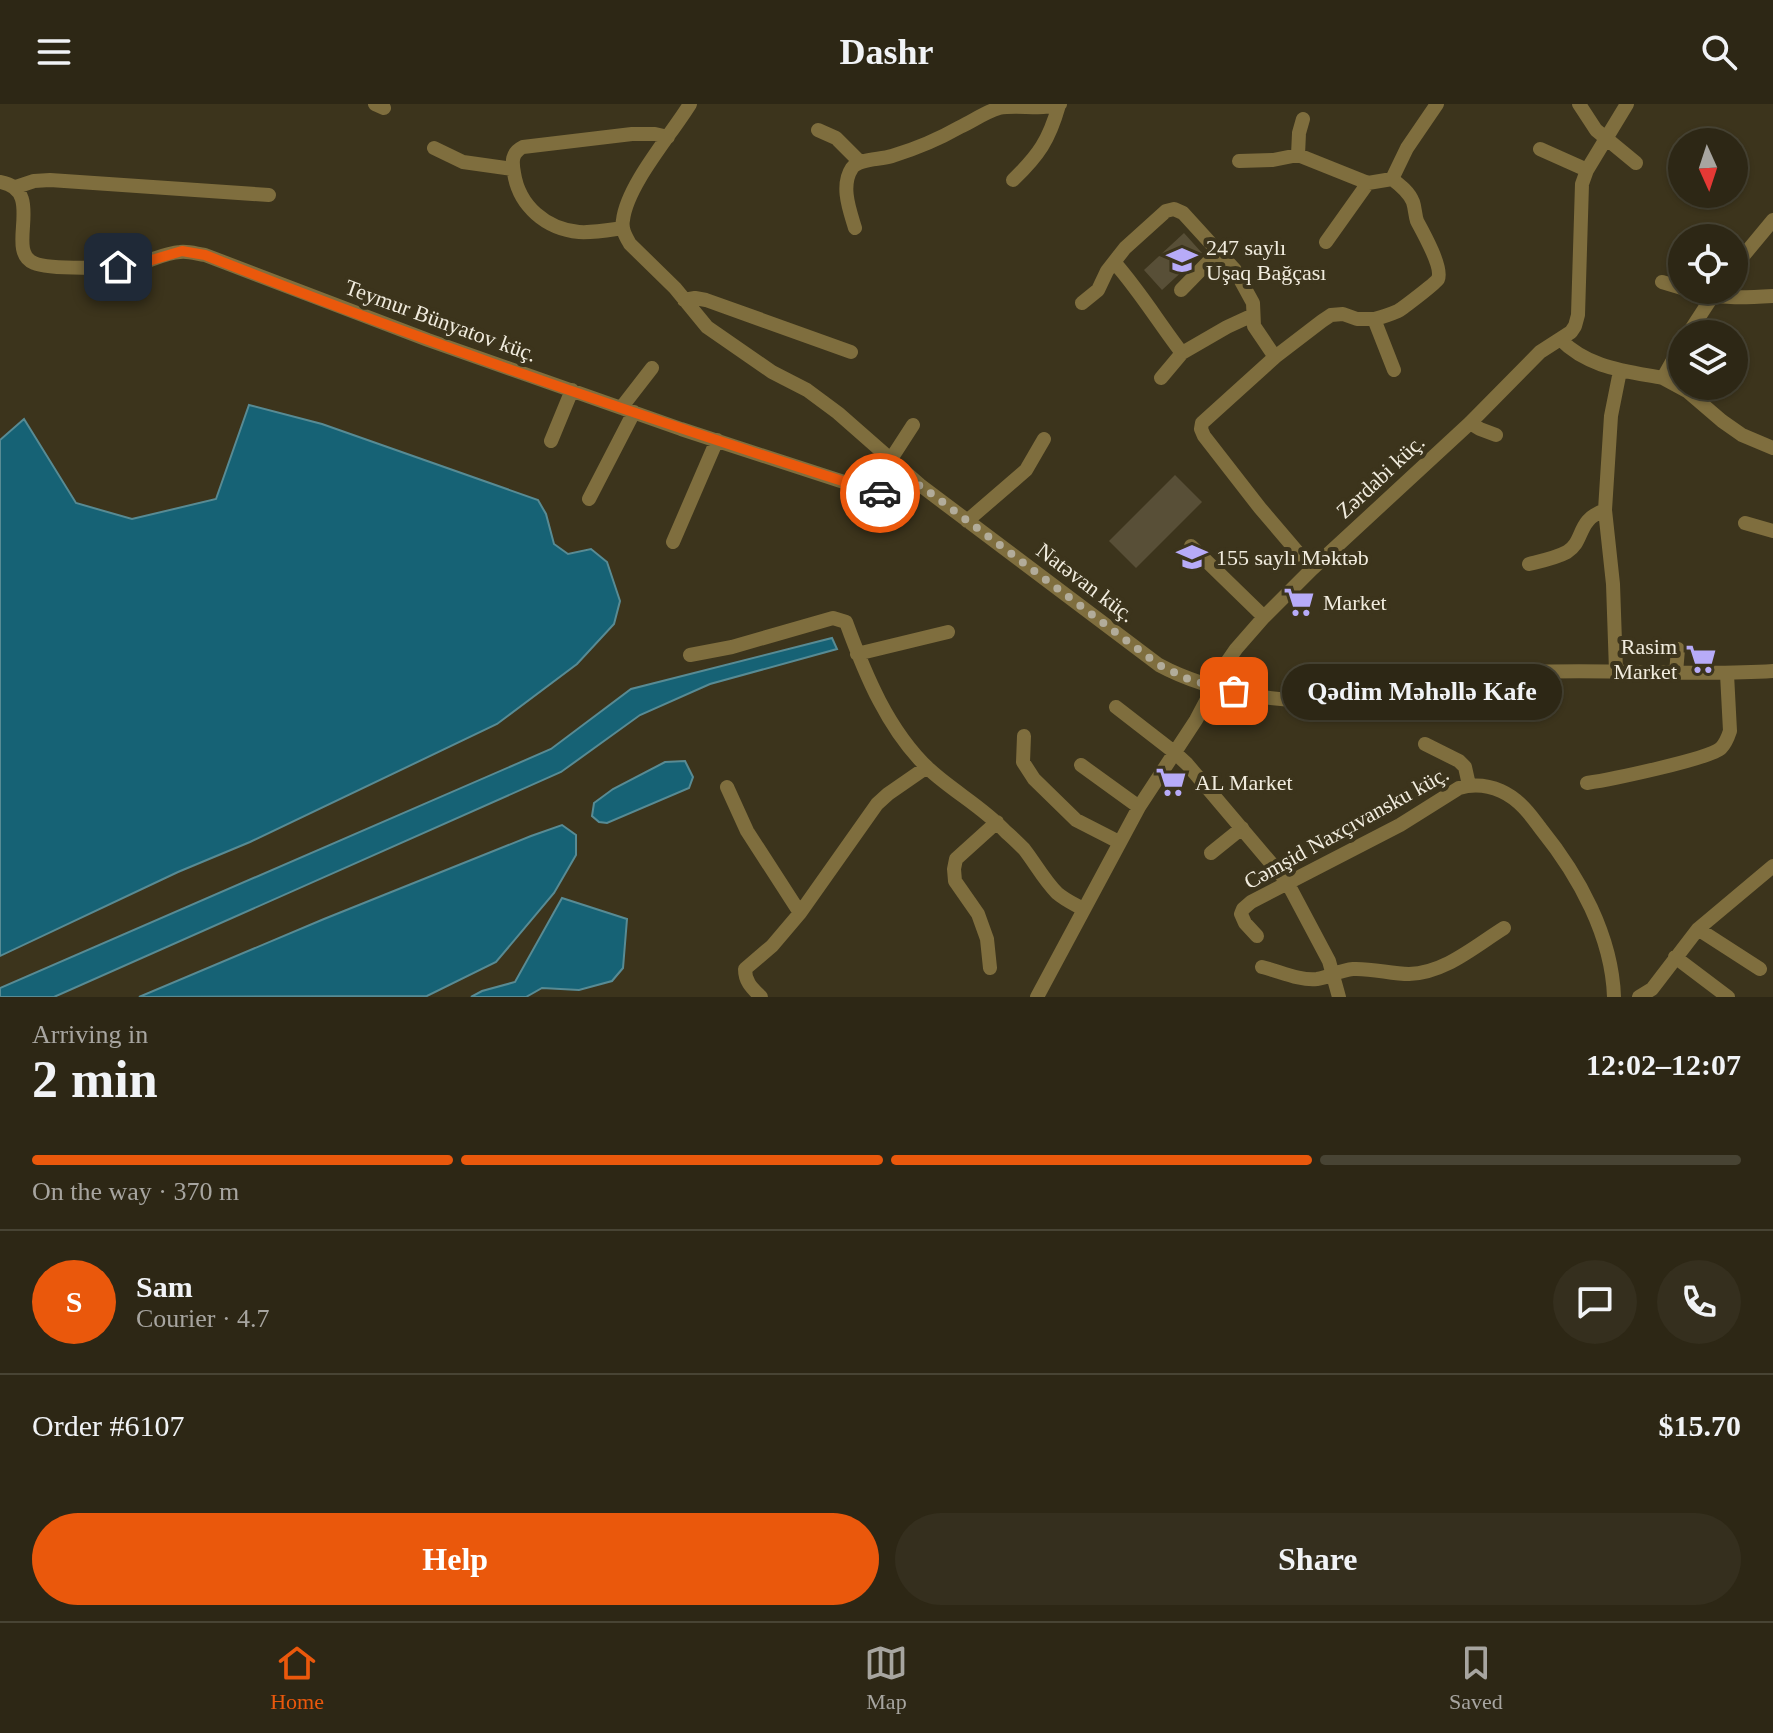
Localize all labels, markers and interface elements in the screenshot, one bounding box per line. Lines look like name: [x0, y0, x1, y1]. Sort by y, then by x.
icon: menu: [32, 30, 76, 74]
icon: search: [1697, 30, 1741, 74]
text: Dashr: [839, 32, 934, 72]
north arrow: [1668, 128, 1748, 208]
map controls: [1668, 128, 1748, 400]
button: locate: [1668, 224, 1748, 304]
pin: [84, 233, 152, 301]
place label: 247 saylı Uşaq Bağçası: [1206, 235, 1326, 285]
school or university icon: 247 saylı Uşaq Bağçası: [1165, 243, 1199, 277]
icon: home: [96, 245, 140, 289]
street label: Teymur Bünyatov küç.: [342, 274, 540, 367]
button: layers: [1668, 320, 1748, 400]
street label: Zərdabi küç.: [1331, 429, 1430, 523]
courier: [840, 453, 920, 533]
icon: car: [858, 471, 902, 515]
street label: Natəvan küç.: [1032, 537, 1140, 627]
school or university icon: 155 saylı Məktəb: [1175, 540, 1209, 574]
place label: 155 saylı Məktəb: [1216, 545, 1369, 570]
supermarket icon: Market: [1282, 585, 1316, 619]
place label: Market: [1323, 590, 1387, 615]
place label: Rasim Market: [1613, 634, 1677, 684]
supermarket icon: Rasim Market: [1684, 642, 1718, 676]
pin: [1200, 657, 1268, 725]
callout: Qədim Məhəllə Kafe: [1282, 663, 1562, 719]
icon: bag: [1212, 669, 1256, 713]
text: Qədim Məhəllə Kafe: [1307, 677, 1537, 706]
street label: Cəmşid Naxçıvansku küç.: [1239, 761, 1453, 894]
supermarket icon: AL Market: [1154, 765, 1188, 799]
place label: AL Market: [1195, 770, 1293, 795]
text: Arriving in: [32, 1020, 148, 1049]
text: 12:02–12:07: [1586, 1048, 1741, 1081]
text: 2 min: [32, 1051, 158, 1108]
text: On the way · 370 m: [32, 1177, 239, 1206]
button: chat: [1553, 1260, 1637, 1344]
button: phone: [1657, 1260, 1741, 1344]
text: Sam: [136, 1270, 193, 1303]
text: S: [66, 1285, 82, 1318]
text: Courier · 4.7: [136, 1304, 270, 1333]
text: Order #6107: [32, 1409, 184, 1442]
text: $15.70: [1659, 1409, 1741, 1442]
button: Help: [32, 1513, 879, 1605]
button: Share: [895, 1513, 1741, 1605]
tab: Home: [270, 1641, 324, 1715]
tab: Map: [864, 1641, 908, 1715]
tab: Saved: [1449, 1641, 1503, 1715]

